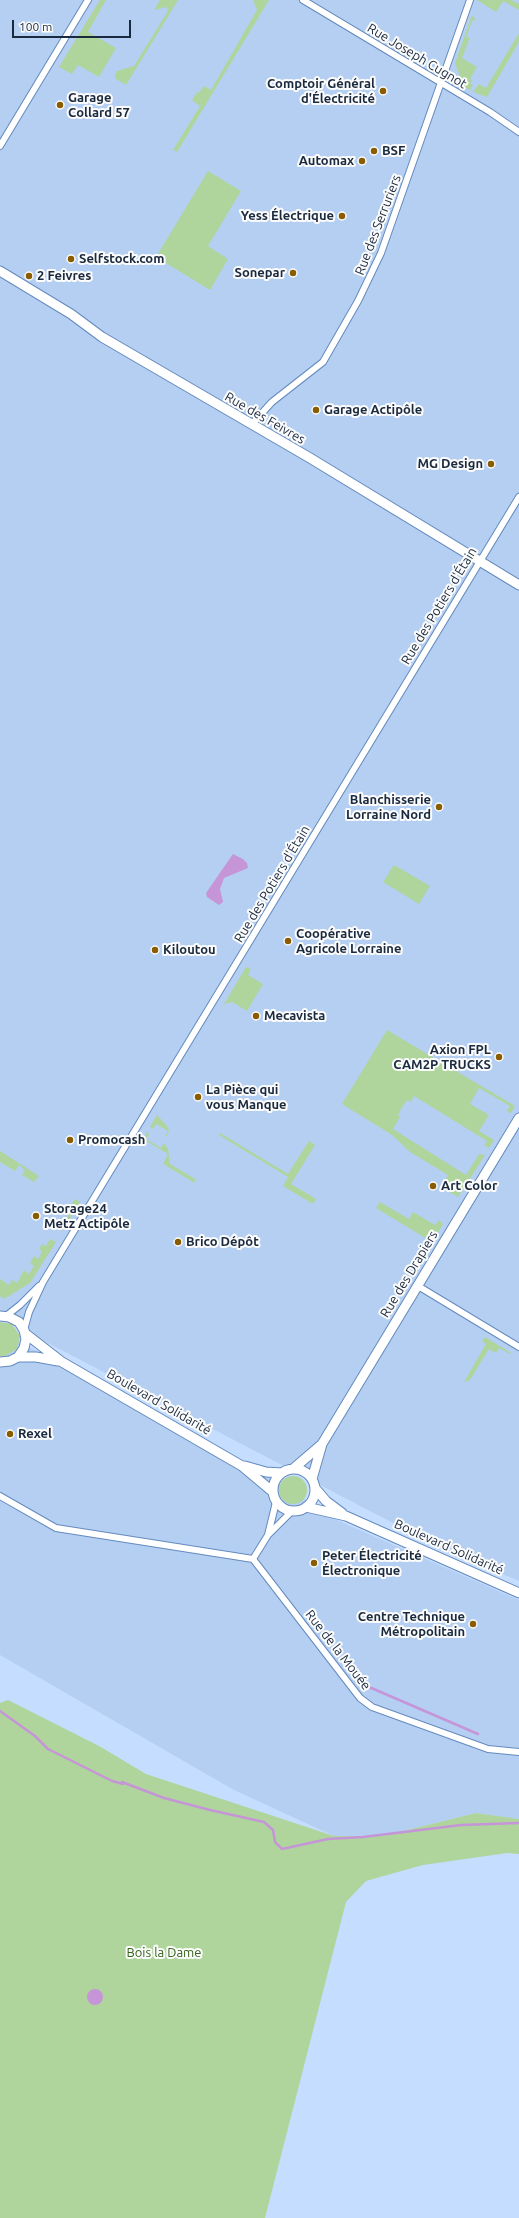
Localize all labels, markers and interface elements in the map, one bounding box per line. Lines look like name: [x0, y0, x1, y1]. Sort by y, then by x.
scale bar: [14, 12, 133, 38]
text: 100 m: [19, 20, 52, 33]
street label: Rue Joseph Cugnot: [364, 20, 470, 92]
place label: Comptoir Général d'Électricité: [267, 76, 375, 107]
marker: Comptoir Général d'Électricité: [378, 86, 388, 96]
place label: Garage Collard 57: [68, 90, 130, 121]
marker: Garage Collard 57: [55, 100, 65, 110]
place label: BSF: [382, 143, 405, 159]
marker: BSF: [369, 146, 379, 156]
place label: Automax: [299, 153, 354, 169]
marker: Automax: [357, 156, 367, 166]
street label: Rue des Serruriers: [352, 173, 404, 277]
place label: Yess Électrique: [241, 208, 334, 224]
marker: Yess Électrique: [337, 211, 347, 221]
place label: Selfstock.com: [79, 251, 164, 267]
marker: Selfstock.com: [66, 254, 76, 264]
place label: Sonepar: [235, 265, 285, 281]
place label: 2 Feivres: [37, 268, 91, 284]
marker: Sonepar: [288, 268, 298, 278]
marker: 2 Feivres: [24, 271, 34, 281]
street label: Rue des Feivres: [222, 389, 308, 447]
place label: Garage Actipôle: [324, 402, 422, 418]
marker: Garage Actipôle: [311, 405, 321, 415]
place label: MG Design: [417, 456, 483, 472]
marker: MG Design: [486, 459, 496, 469]
street label: Rue des Potiers d'Étain: [398, 545, 480, 667]
place label: Blanchisserie Lorraine Nord: [346, 792, 431, 823]
marker: Blanchisserie Lorraine Nord: [434, 802, 444, 812]
street label: Rue des Potiers d'Étain: [231, 823, 313, 945]
place label: Coopérative Agricole Lorraine: [296, 926, 401, 957]
marker: Coopérative Agricole Lorraine: [283, 936, 293, 946]
place label: Kiloutou: [163, 942, 216, 958]
marker: Kiloutou: [150, 945, 160, 955]
place label: Mecavista: [264, 1008, 325, 1024]
marker: Mecavista: [251, 1011, 261, 1021]
place label: Axion FPL CAM2P TRUCKS: [393, 1042, 491, 1073]
marker: Axion FPL CAM2P TRUCKS: [494, 1052, 504, 1062]
place label: La Pièce qui vous Manque: [206, 1082, 287, 1113]
marker: La Pièce qui vous Manque: [193, 1092, 203, 1102]
place label: Promocash: [78, 1132, 145, 1148]
marker: Promocash: [65, 1135, 75, 1145]
place label: Art Color: [441, 1178, 497, 1194]
marker: Art Color: [428, 1181, 438, 1191]
place label: Storage24 Metz Actipôle: [44, 1201, 130, 1232]
marker: Storage24 Metz Actipôle: [31, 1211, 41, 1221]
street label: Rue des Drapiers: [377, 1228, 441, 1320]
place label: Brico Dépôt: [186, 1234, 259, 1250]
marker: Brico Dépôt: [173, 1237, 183, 1247]
street label: Boulevard Solidarité: [104, 1366, 214, 1438]
place label: Rexel: [18, 1426, 52, 1442]
marker: Rexel: [5, 1429, 15, 1439]
street label: Boulevard Solidarité: [392, 1516, 506, 1578]
place label: Peter Électricité Électronique: [322, 1548, 422, 1579]
marker: Peter Électricité Électronique: [309, 1558, 319, 1568]
street label: Rue de la Mouée: [302, 1607, 374, 1693]
place label: Centre Technique Métropolitain: [358, 1609, 465, 1640]
marker: Centre Technique Métropolitain: [468, 1619, 478, 1629]
park label: Bois la Dame: [127, 1945, 201, 1961]

